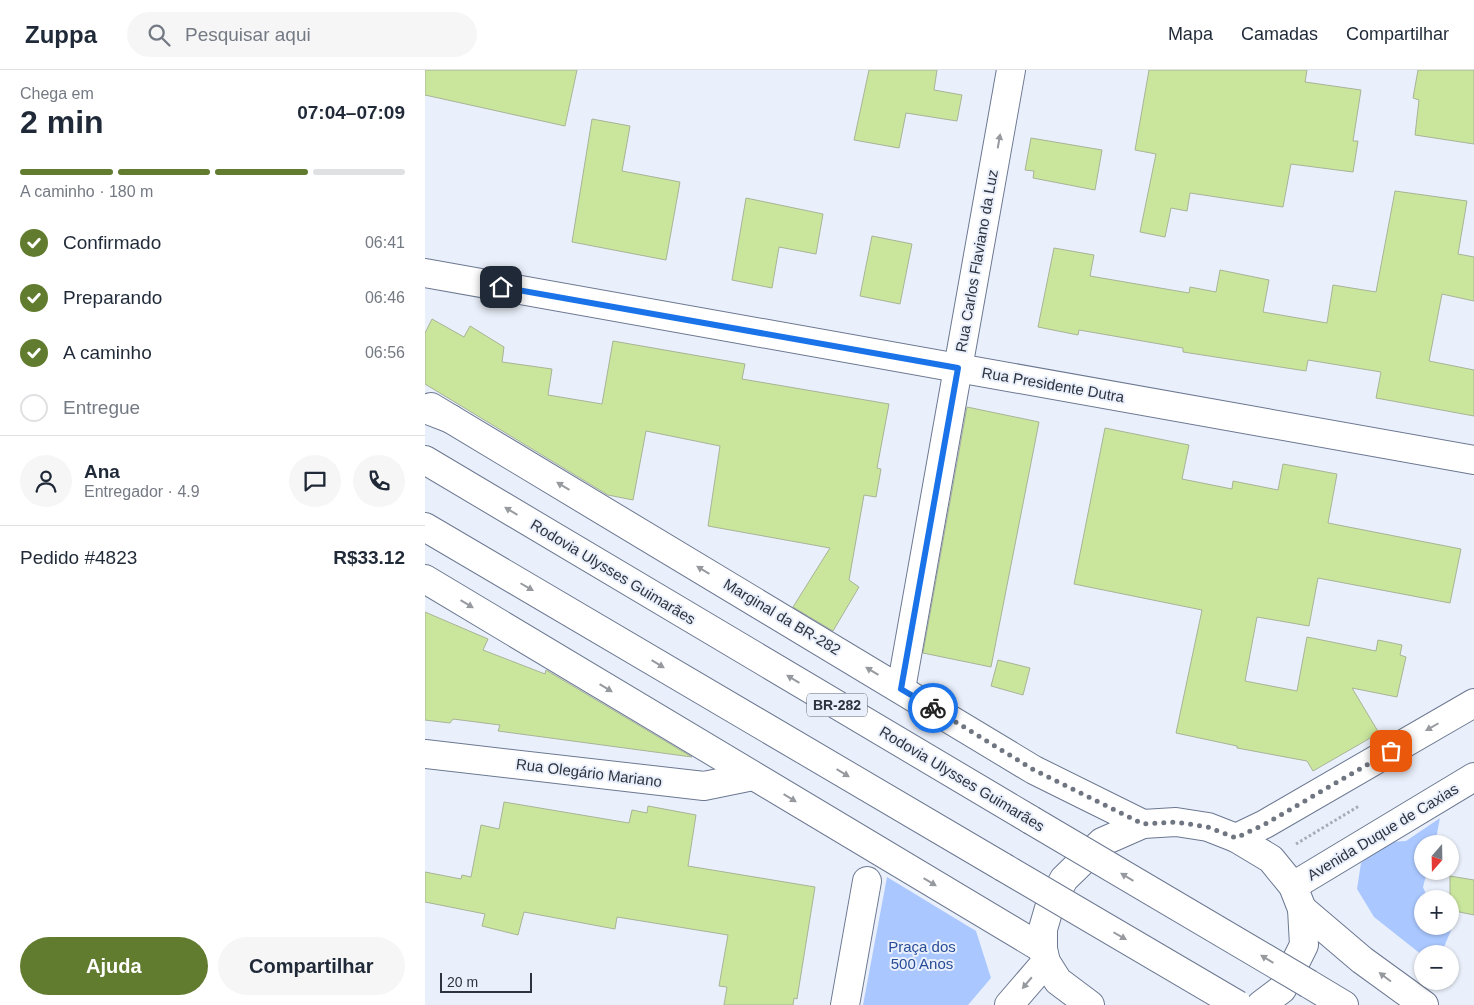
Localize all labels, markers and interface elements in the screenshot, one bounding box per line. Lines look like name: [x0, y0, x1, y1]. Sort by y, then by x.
search box: [127, 12, 477, 57]
text: Zuppa: [25, 21, 97, 48]
icon: search: [145, 21, 173, 49]
text: Pesquisar aqui: [185, 24, 311, 45]
text: Mapa: [1168, 24, 1213, 44]
text: Camadas: [1241, 24, 1318, 44]
text: Compartilhar: [1346, 24, 1449, 44]
text: Chega em: [20, 85, 94, 102]
text: 07:04–07:09: [297, 102, 405, 123]
text: 2 min: [20, 104, 104, 140]
one-way arrow: [995, 133, 1003, 149]
street label: Rua Carlos Flaviano da Luz: [952, 168, 1001, 354]
text: A caminho · 180 m: [20, 183, 153, 200]
icon: check: [20, 229, 48, 257]
text: Confirmado: [63, 232, 161, 253]
text: 06:41: [365, 234, 405, 251]
pin: [480, 266, 522, 308]
icon: home: [487, 273, 515, 301]
icon: check: [20, 284, 48, 312]
text: Preparando: [63, 287, 162, 308]
text: 06:46: [365, 289, 405, 306]
icon: check: [20, 339, 48, 367]
text: A caminho: [63, 342, 152, 363]
text: 06:56: [365, 344, 405, 361]
street label: Rua Presidente Dutra: [981, 364, 1126, 406]
text: Entregue: [63, 397, 140, 418]
button: person: [20, 455, 72, 507]
button: chat: [289, 455, 341, 507]
button: phone: [353, 455, 405, 507]
text: Ana: [84, 461, 120, 482]
one-way arrow: [557, 482, 570, 491]
text: Entregador · 4.9: [84, 483, 200, 500]
one-way arrow: [504, 506, 517, 515]
street label: Rodovia Ulysses Guimarães: [528, 516, 699, 628]
text: Pedido #4823: [20, 547, 137, 568]
text: R$33.12: [333, 547, 405, 568]
one-way arrow: [696, 565, 709, 574]
street label: Marginal da BR-282: [721, 575, 844, 658]
one-way arrow: [521, 582, 534, 591]
one-way arrow: [460, 600, 473, 609]
one-way arrow: [652, 659, 665, 668]
one-way arrow: [866, 667, 879, 676]
one-way arrow: [787, 674, 800, 683]
one-way arrow: [600, 683, 613, 692]
courier: [908, 683, 958, 733]
road number: BR-282: [807, 694, 867, 716]
icon: bike: [919, 694, 947, 722]
street label: Rodovia Ulysses Guimarães: [877, 723, 1048, 835]
one-way arrow: [1425, 723, 1438, 732]
pin: [1370, 730, 1412, 772]
icon: bag: [1377, 737, 1405, 765]
street label: Rua Olegário Mariano: [515, 755, 663, 790]
one-way arrow: [837, 768, 850, 777]
street label: Avenida Duque de Caxias: [1304, 780, 1461, 883]
one-way arrow: [784, 794, 797, 803]
north arrow: [1414, 835, 1459, 880]
map controls: [1414, 835, 1459, 990]
one-way arrow: [1121, 872, 1134, 881]
one-way arrow: [923, 878, 936, 887]
button: +: [1414, 890, 1459, 935]
one-way arrow: [1113, 932, 1128, 940]
button: Ajuda: [20, 937, 208, 995]
button: Compartilhar: [218, 937, 405, 995]
park label: Praça dos 500 Anos: [888, 938, 956, 972]
button: −: [1414, 945, 1459, 990]
one-way arrow: [1260, 955, 1274, 964]
scale bar: [440, 970, 533, 993]
one-way arrow: [1378, 972, 1391, 982]
text: 20 m: [447, 974, 478, 990]
one-way arrow: [1022, 977, 1033, 990]

